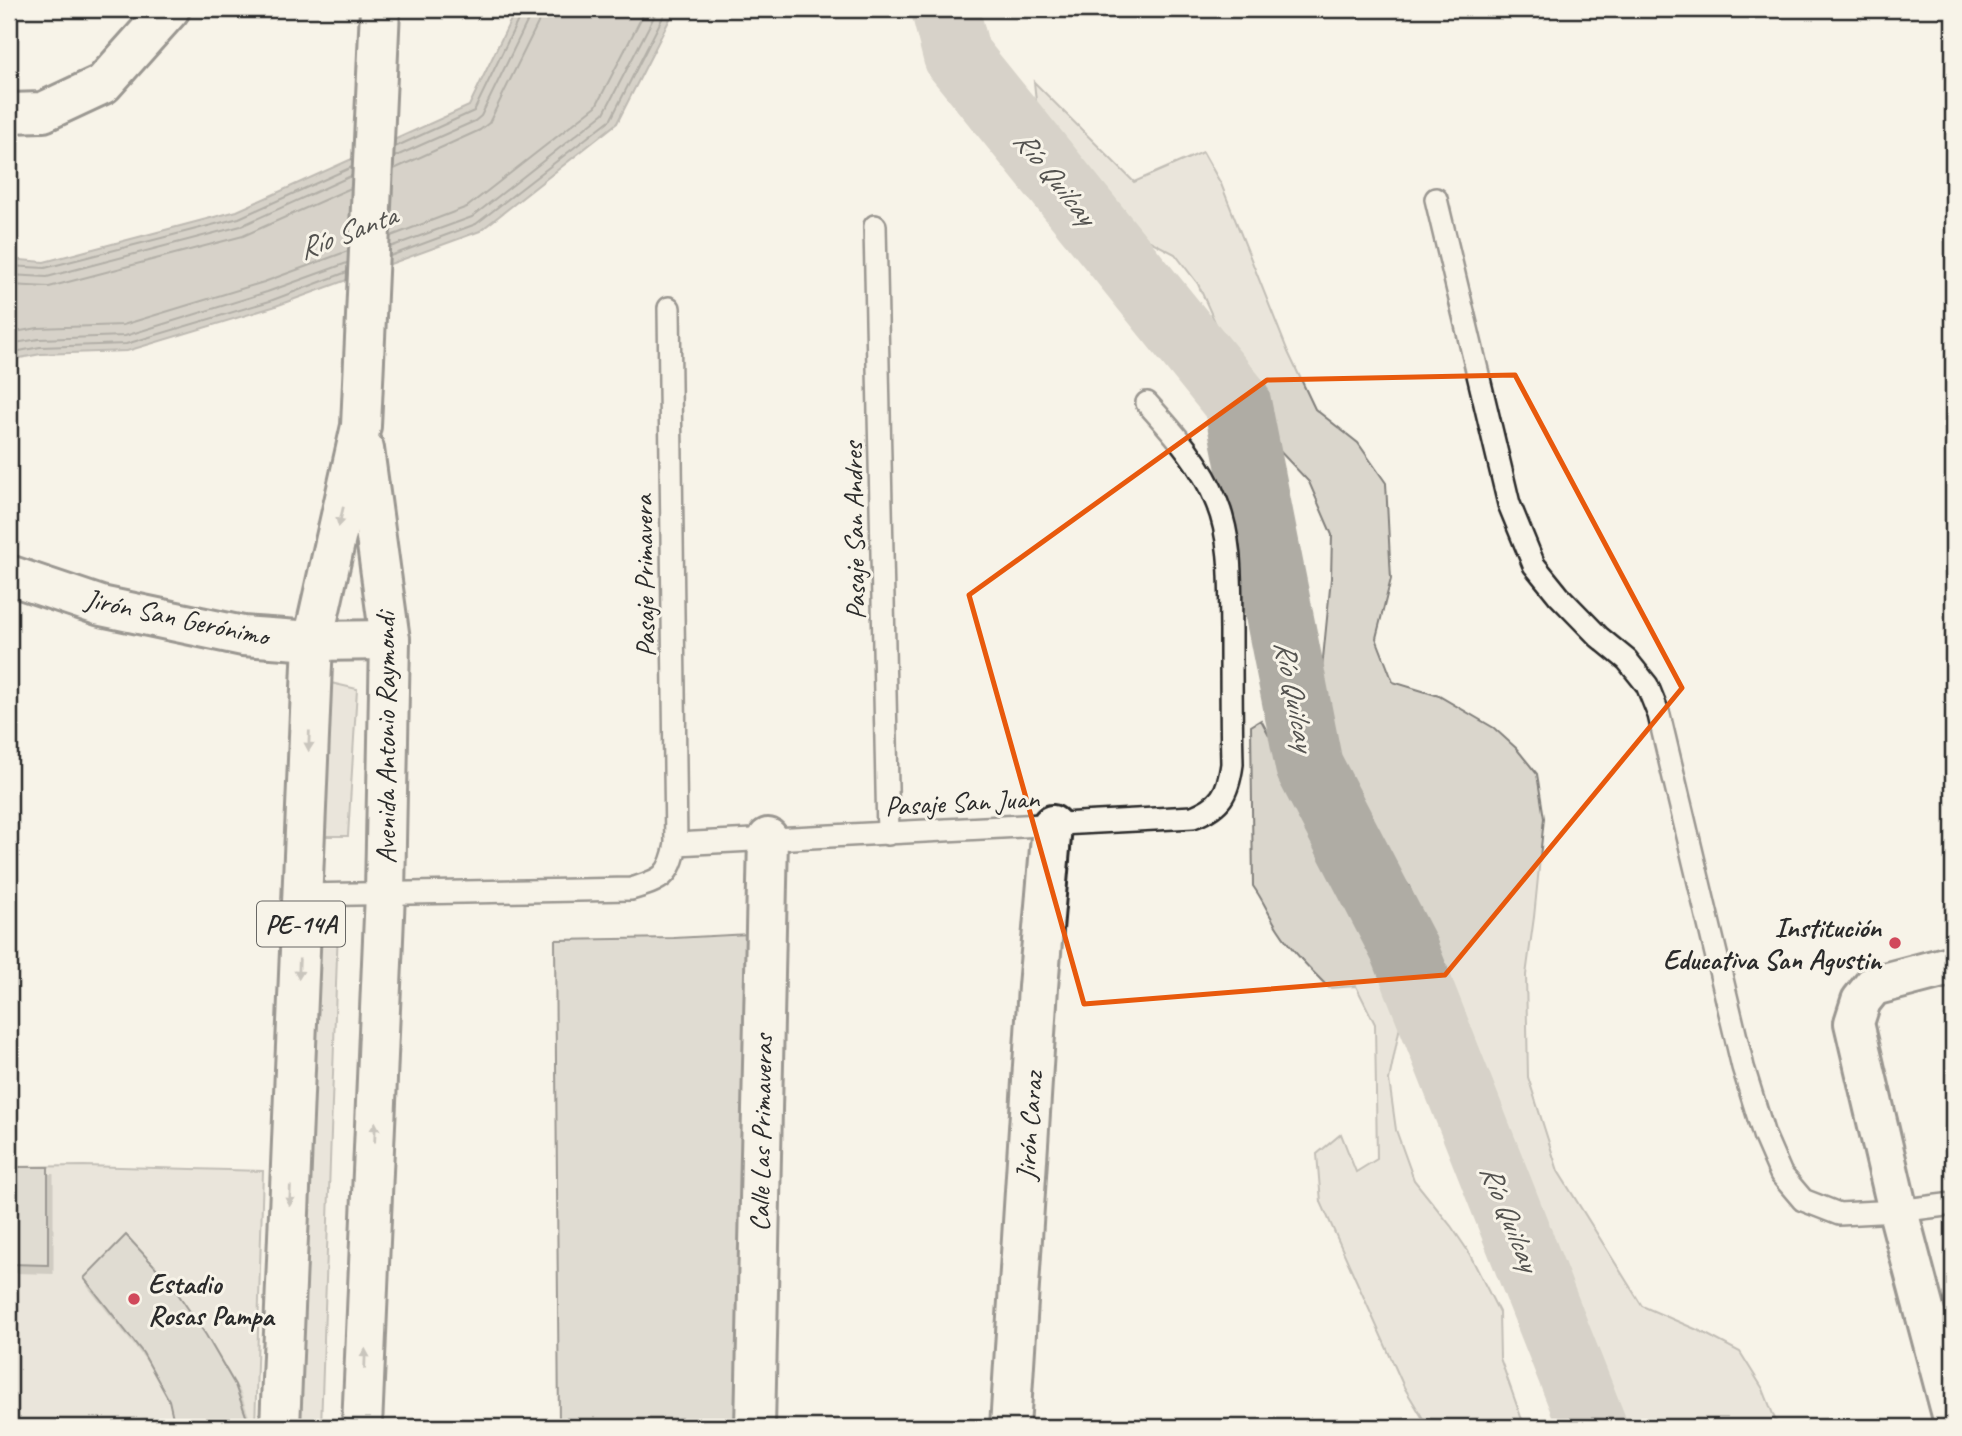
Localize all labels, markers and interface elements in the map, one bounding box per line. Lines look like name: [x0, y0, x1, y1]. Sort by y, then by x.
water label: Río Quilcay: [1006, 122, 1107, 236]
water label: Río Santa: [293, 195, 405, 268]
street label: Pasaje San Andres: [835, 440, 873, 620]
street label: Pasaje Primavera: [625, 493, 663, 657]
one-way arrow: [335, 506, 346, 528]
street label: Jirón San Gerónimo: [80, 580, 275, 654]
street label: Avenida Antonio Raymondi: [368, 609, 403, 864]
water label: Río Quilcay: [1266, 637, 1325, 757]
one-way arrow: [303, 730, 314, 752]
street label: Pasaje San Juan: [884, 780, 1041, 824]
road number: PE-14A: [257, 902, 345, 946]
place label: Institución Educativa San Agustin: [1663, 910, 1883, 977]
marker: Institución Educativa San Agustin: [1887, 935, 1903, 951]
one-way arrow: [294, 958, 305, 980]
street label: Calle Las Primaveras: [742, 1032, 780, 1232]
street label: Jirón Caraz: [1008, 1068, 1050, 1184]
one-way arrow: [369, 1121, 380, 1143]
water label: Río Quilcay: [1472, 1159, 1550, 1280]
one-way arrow: [284, 1185, 295, 1207]
place label: Estadio Rosas Pampa: [148, 1266, 276, 1333]
marker: Estadio Rosas Pampa: [126, 1291, 142, 1307]
one-way arrow: [360, 1348, 371, 1370]

